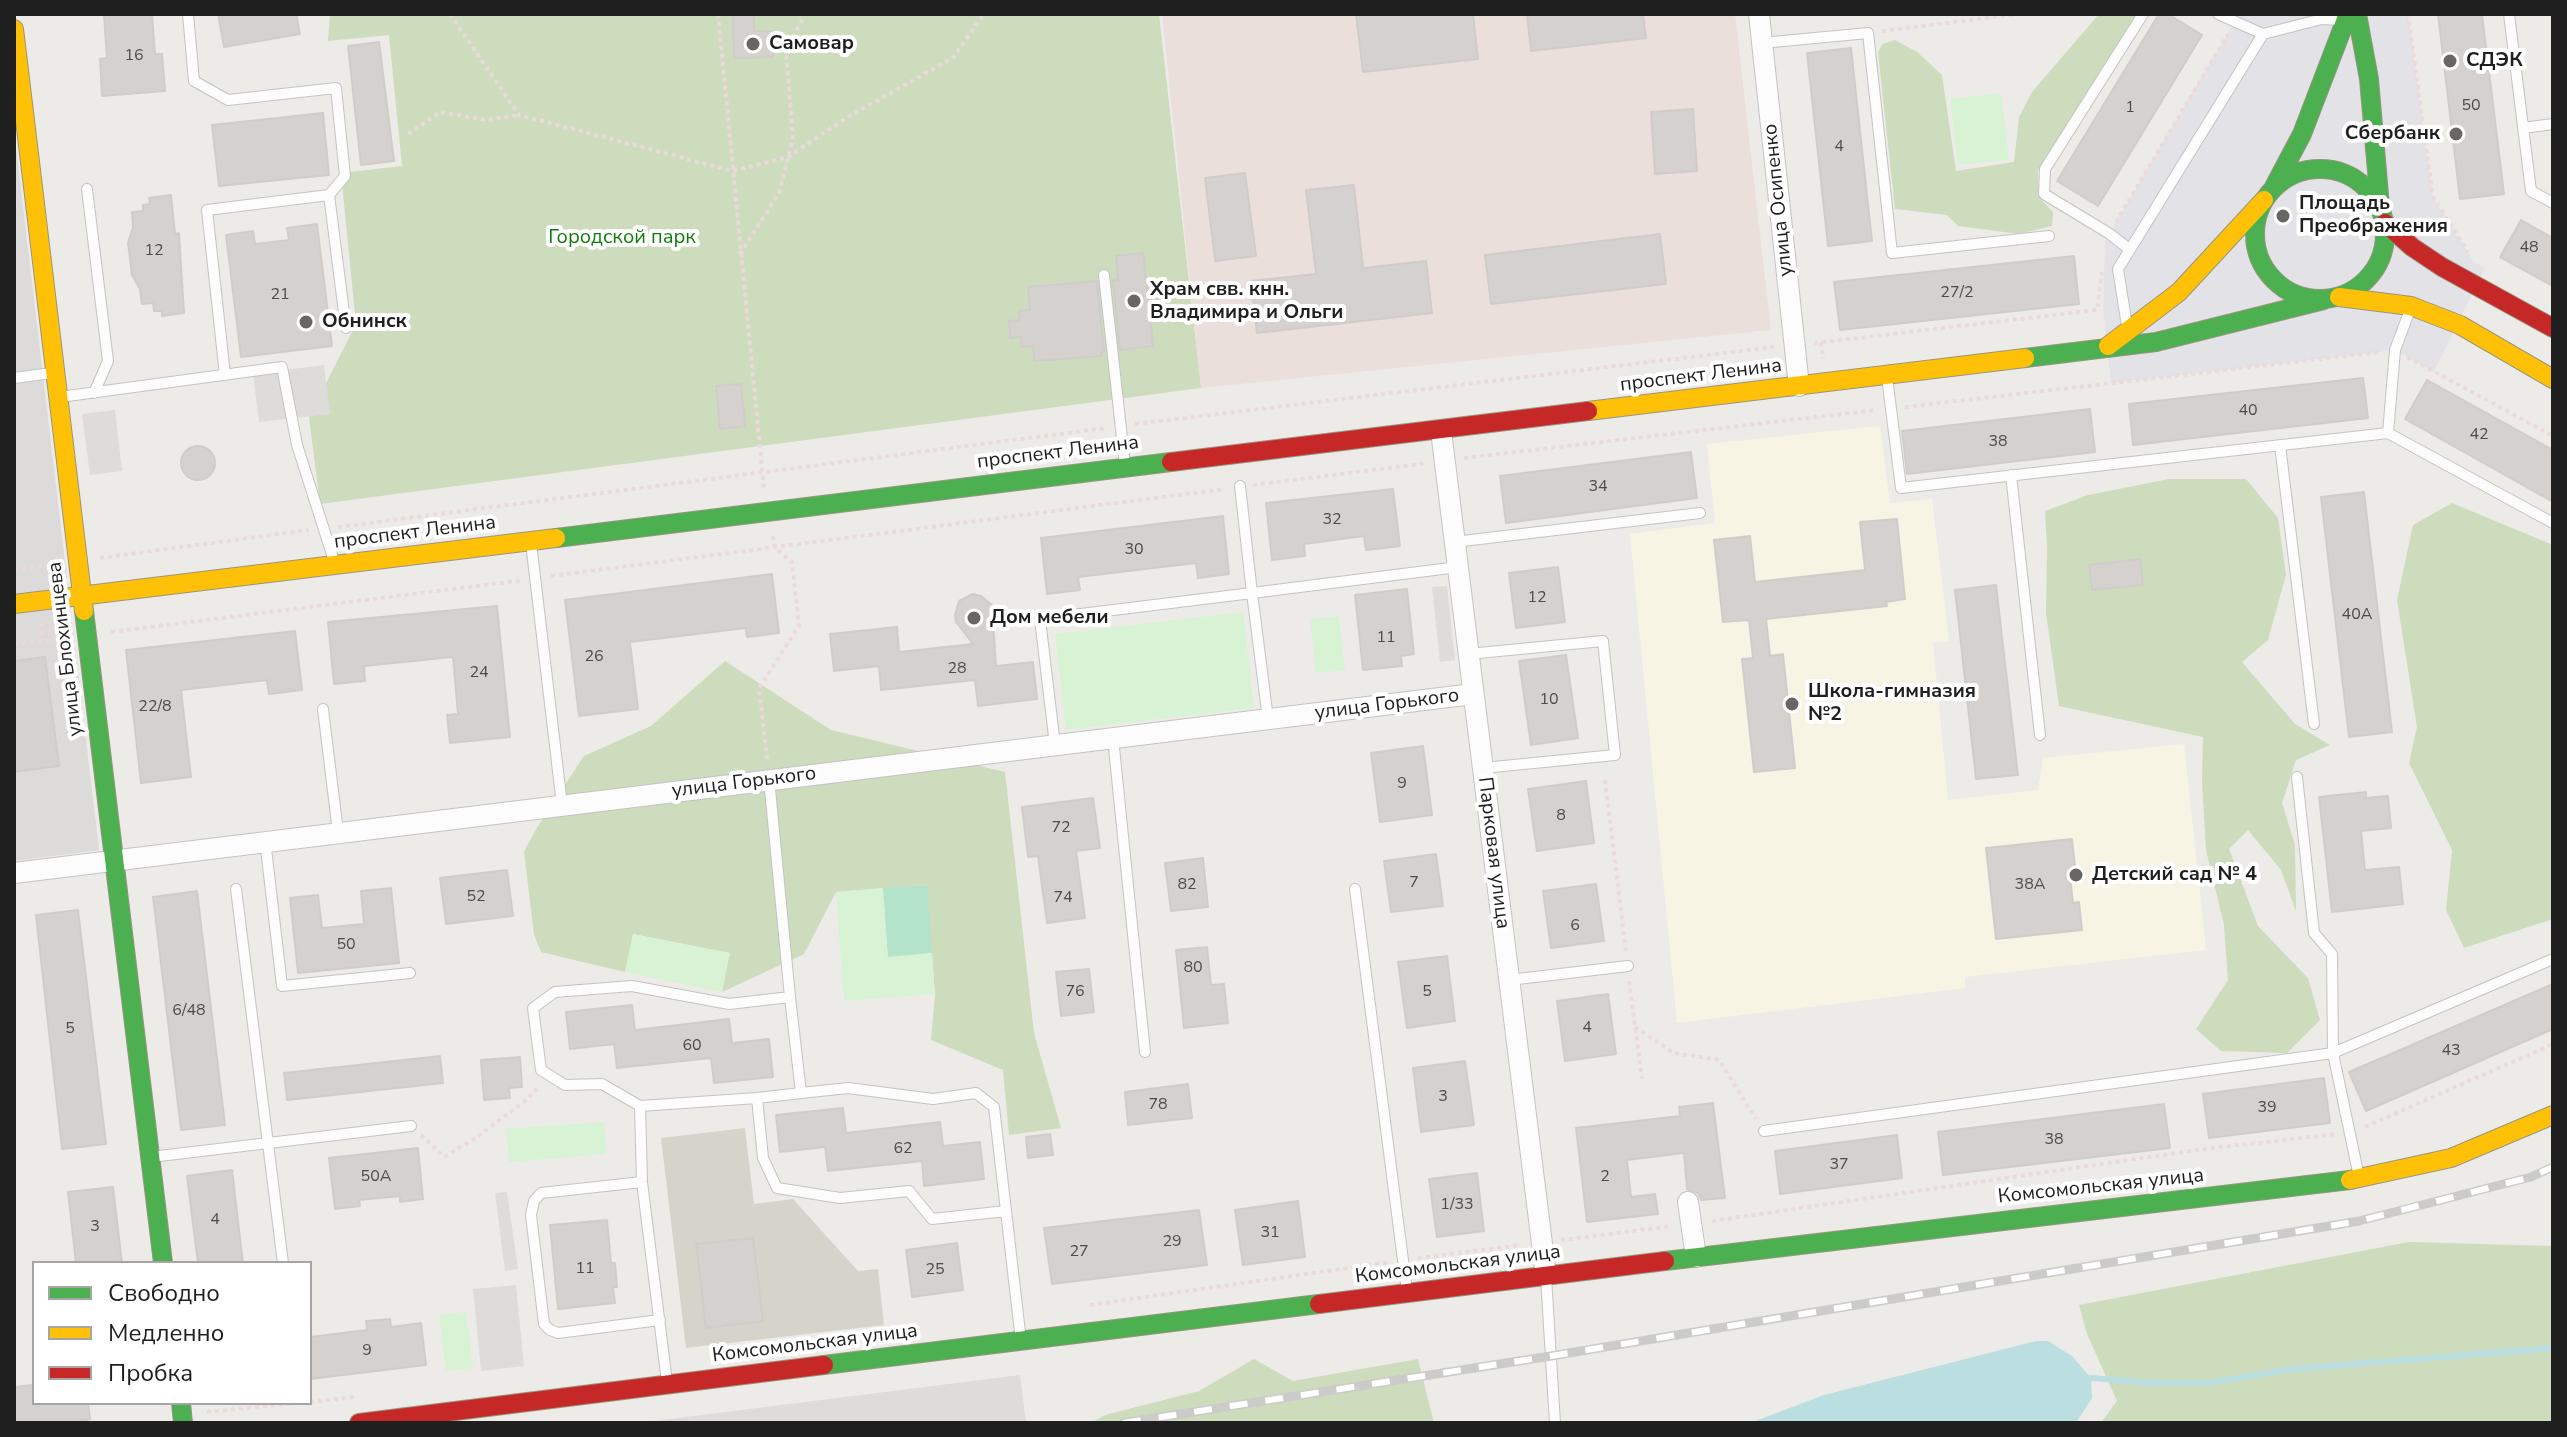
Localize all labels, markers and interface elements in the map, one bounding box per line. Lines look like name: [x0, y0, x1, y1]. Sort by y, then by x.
place label: Самовар: [769, 32, 854, 56]
marker: Самовар: [744, 35, 762, 53]
house number: 16: [124, 46, 144, 66]
place label: СДЭК: [2466, 49, 2523, 73]
marker: СДЭК: [2441, 52, 2459, 70]
house number: 50: [2461, 96, 2481, 116]
house number: 1: [2125, 98, 2135, 118]
street label: улица Осипенко: [1759, 122, 1799, 278]
place label: Сбербанк: [2345, 122, 2440, 146]
marker: Сбербанк: [2447, 125, 2465, 143]
house number: 4: [1834, 137, 1844, 157]
place label: Площадь Преображения: [2299, 192, 2448, 239]
marker: Площадь Преображения: [2274, 207, 2292, 225]
park label: Городской парк: [548, 226, 696, 250]
house number: 48: [2519, 238, 2539, 258]
house number: 12: [144, 241, 164, 261]
place label: Храм свв. кнн. Владимира и Ольги: [1150, 278, 1343, 325]
house number: 27/2: [1940, 283, 1974, 303]
house number: 21: [270, 285, 290, 305]
marker: Храм свв. кнн. Владимира и Ольги: [1125, 292, 1143, 310]
place label: Обнинск: [322, 310, 407, 334]
marker: Обнинск: [297, 313, 315, 331]
street label: проспект Ленина: [1619, 354, 1783, 398]
house number: 40: [2238, 401, 2258, 421]
house number: 42: [2469, 425, 2489, 445]
street label: проспект Ленина: [976, 431, 1140, 475]
house number: 38: [1988, 432, 2008, 452]
house number: 34: [1588, 477, 1608, 497]
house number: 32: [1322, 510, 1342, 530]
street label: проспект Ленина: [333, 511, 497, 555]
house number: 30: [1124, 540, 1144, 560]
street label: улица Блохинцева: [43, 561, 89, 737]
house number: 12: [1527, 588, 1547, 608]
house number: 40А: [2342, 605, 2372, 625]
place label: Дом мебели: [990, 606, 1109, 630]
marker: Дом мебели: [965, 609, 983, 627]
house number: 11: [1376, 628, 1396, 648]
house number: 26: [584, 647, 604, 667]
house number: 28: [947, 659, 967, 679]
house number: 24: [469, 663, 489, 683]
place label: Школа-гимназия №2: [1808, 680, 1976, 727]
street label: улица Горького: [1314, 684, 1460, 726]
house number: 10: [1539, 690, 1559, 710]
marker: Школа-гимназия №2: [1783, 695, 1801, 713]
house number: 22/8: [138, 697, 172, 717]
street label: улица Горького: [671, 762, 817, 804]
house number: 9: [1397, 774, 1407, 794]
street label: Парковая улица: [1472, 776, 1514, 930]
house number: 8: [1556, 806, 1566, 826]
house number: 72: [1051, 818, 1071, 838]
place label: Детский сад № 4: [2092, 863, 2257, 887]
marker: Детский сад № 4: [2067, 866, 2085, 884]
house number: 7: [1409, 873, 1419, 893]
house number: 82: [1177, 875, 1197, 895]
house number: 38А: [2015, 875, 2045, 895]
house number: 52: [466, 887, 486, 907]
house number: 74: [1053, 888, 1073, 908]
house number: 6: [1570, 916, 1580, 936]
house number: 50: [336, 935, 356, 955]
house number: 80: [1183, 958, 1203, 978]
house number: 76: [1065, 982, 1085, 1002]
house number: 5: [1422, 982, 1432, 1002]
house number: 6/48: [172, 1001, 206, 1021]
house number: 4: [1582, 1018, 1592, 1038]
house number: 5: [65, 1019, 75, 1039]
house number: 60: [682, 1036, 702, 1056]
house number: 43: [2441, 1041, 2461, 1061]
house number: 3: [1438, 1087, 1448, 1107]
house number: 78: [1148, 1095, 1168, 1115]
house number: 39: [2257, 1098, 2277, 1118]
house number: 38: [2044, 1130, 2064, 1150]
house number: 62: [893, 1139, 913, 1159]
house number: 37: [1829, 1155, 1849, 1175]
street label: Комсомольская улица: [1997, 1164, 2205, 1210]
house number: 50А: [361, 1167, 391, 1187]
house number: 2: [1600, 1167, 1610, 1187]
house number: 1/33: [1440, 1195, 1474, 1215]
house number: 4: [210, 1210, 220, 1230]
house number: 3: [90, 1217, 100, 1237]
house number: 31: [1260, 1223, 1280, 1243]
house number: 29: [1162, 1232, 1182, 1252]
street label: Комсомольская улица: [1354, 1240, 1562, 1290]
house number: 27: [1069, 1242, 1089, 1262]
house number: 11: [575, 1259, 595, 1279]
house number: 25: [925, 1260, 945, 1280]
legend: [32, 1261, 312, 1405]
text: Свободно: [108, 1277, 220, 1309]
text: Медленно: [108, 1317, 224, 1349]
street label: Комсомольская улица: [711, 1319, 919, 1369]
house number: 9: [362, 1341, 372, 1361]
text: Пробка: [108, 1357, 193, 1389]

